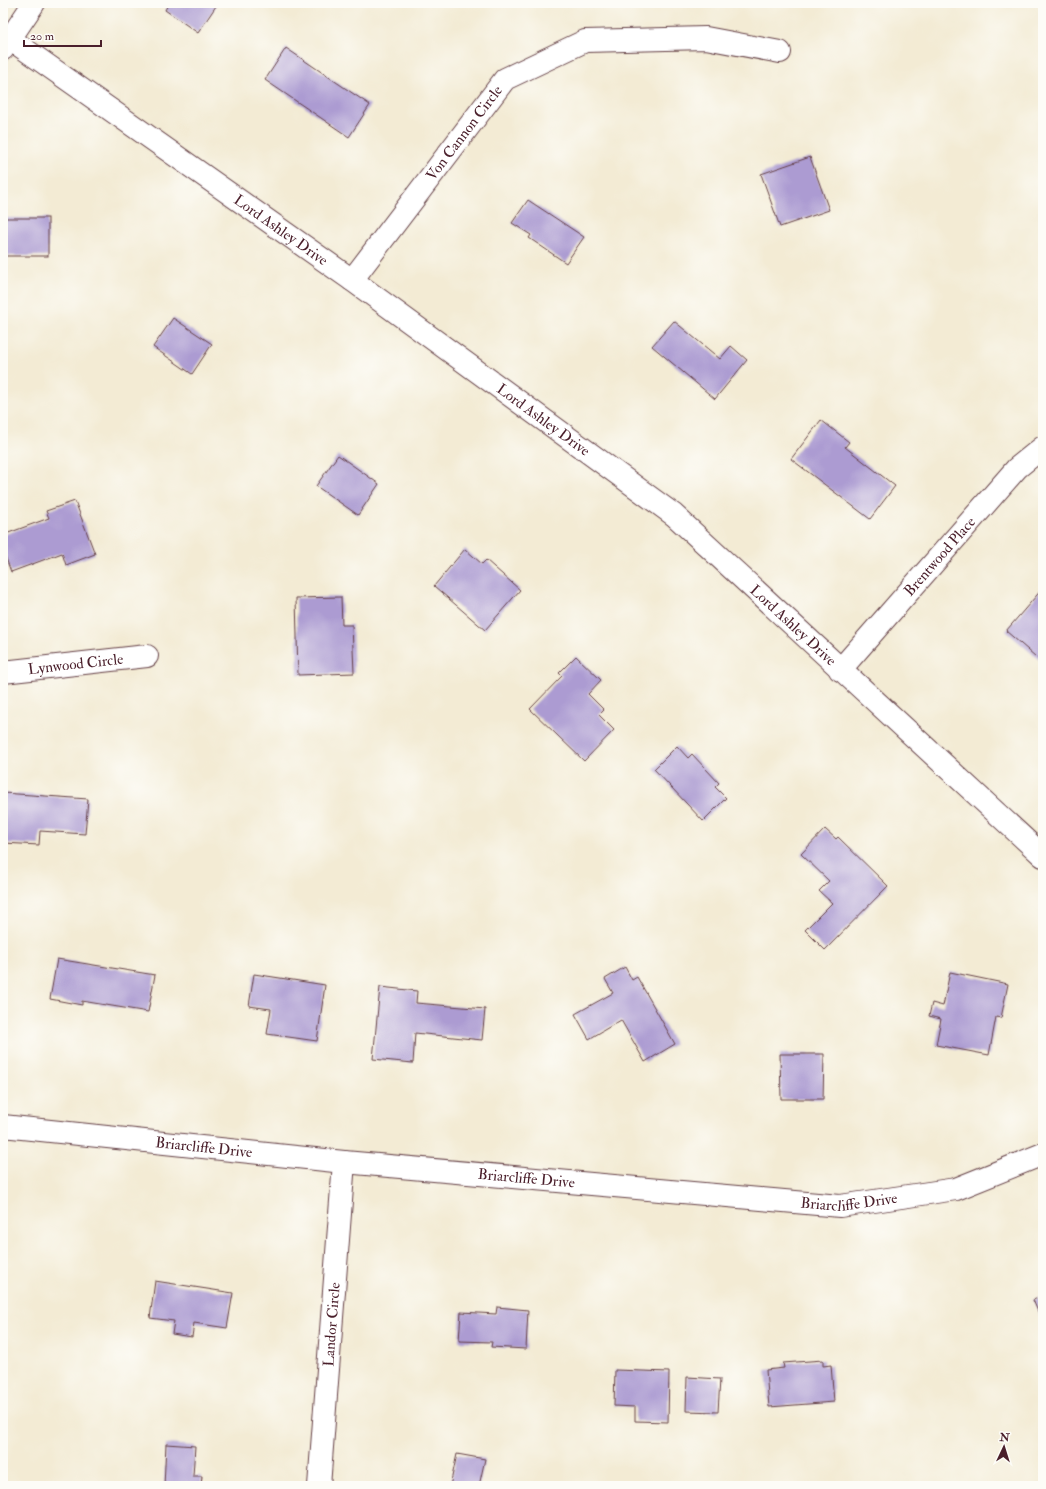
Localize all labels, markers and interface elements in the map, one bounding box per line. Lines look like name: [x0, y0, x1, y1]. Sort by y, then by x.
scale bar: [24, 22, 101, 48]
text: 20 m: [30, 29, 55, 44]
street label: Von Cannon Circle: [422, 82, 507, 184]
street label: Lord Ashley Drive: [230, 191, 331, 270]
street label: Lord Ashley Drive: [493, 380, 594, 461]
street label: Brentwood Place: [900, 513, 980, 600]
street label: Lord Ashley Drive: [746, 581, 840, 670]
street label: Lynwood Circle: [27, 650, 124, 679]
street label: Briarcliffe Drive: [154, 1133, 253, 1162]
street label: Briarcliffe Drive: [477, 1165, 576, 1192]
street label: Briarcliffe Drive: [800, 1189, 899, 1216]
street label: Landor Circle: [319, 1282, 345, 1367]
north arrow: [984, 1427, 1024, 1467]
text: N: [998, 1431, 1011, 1444]

